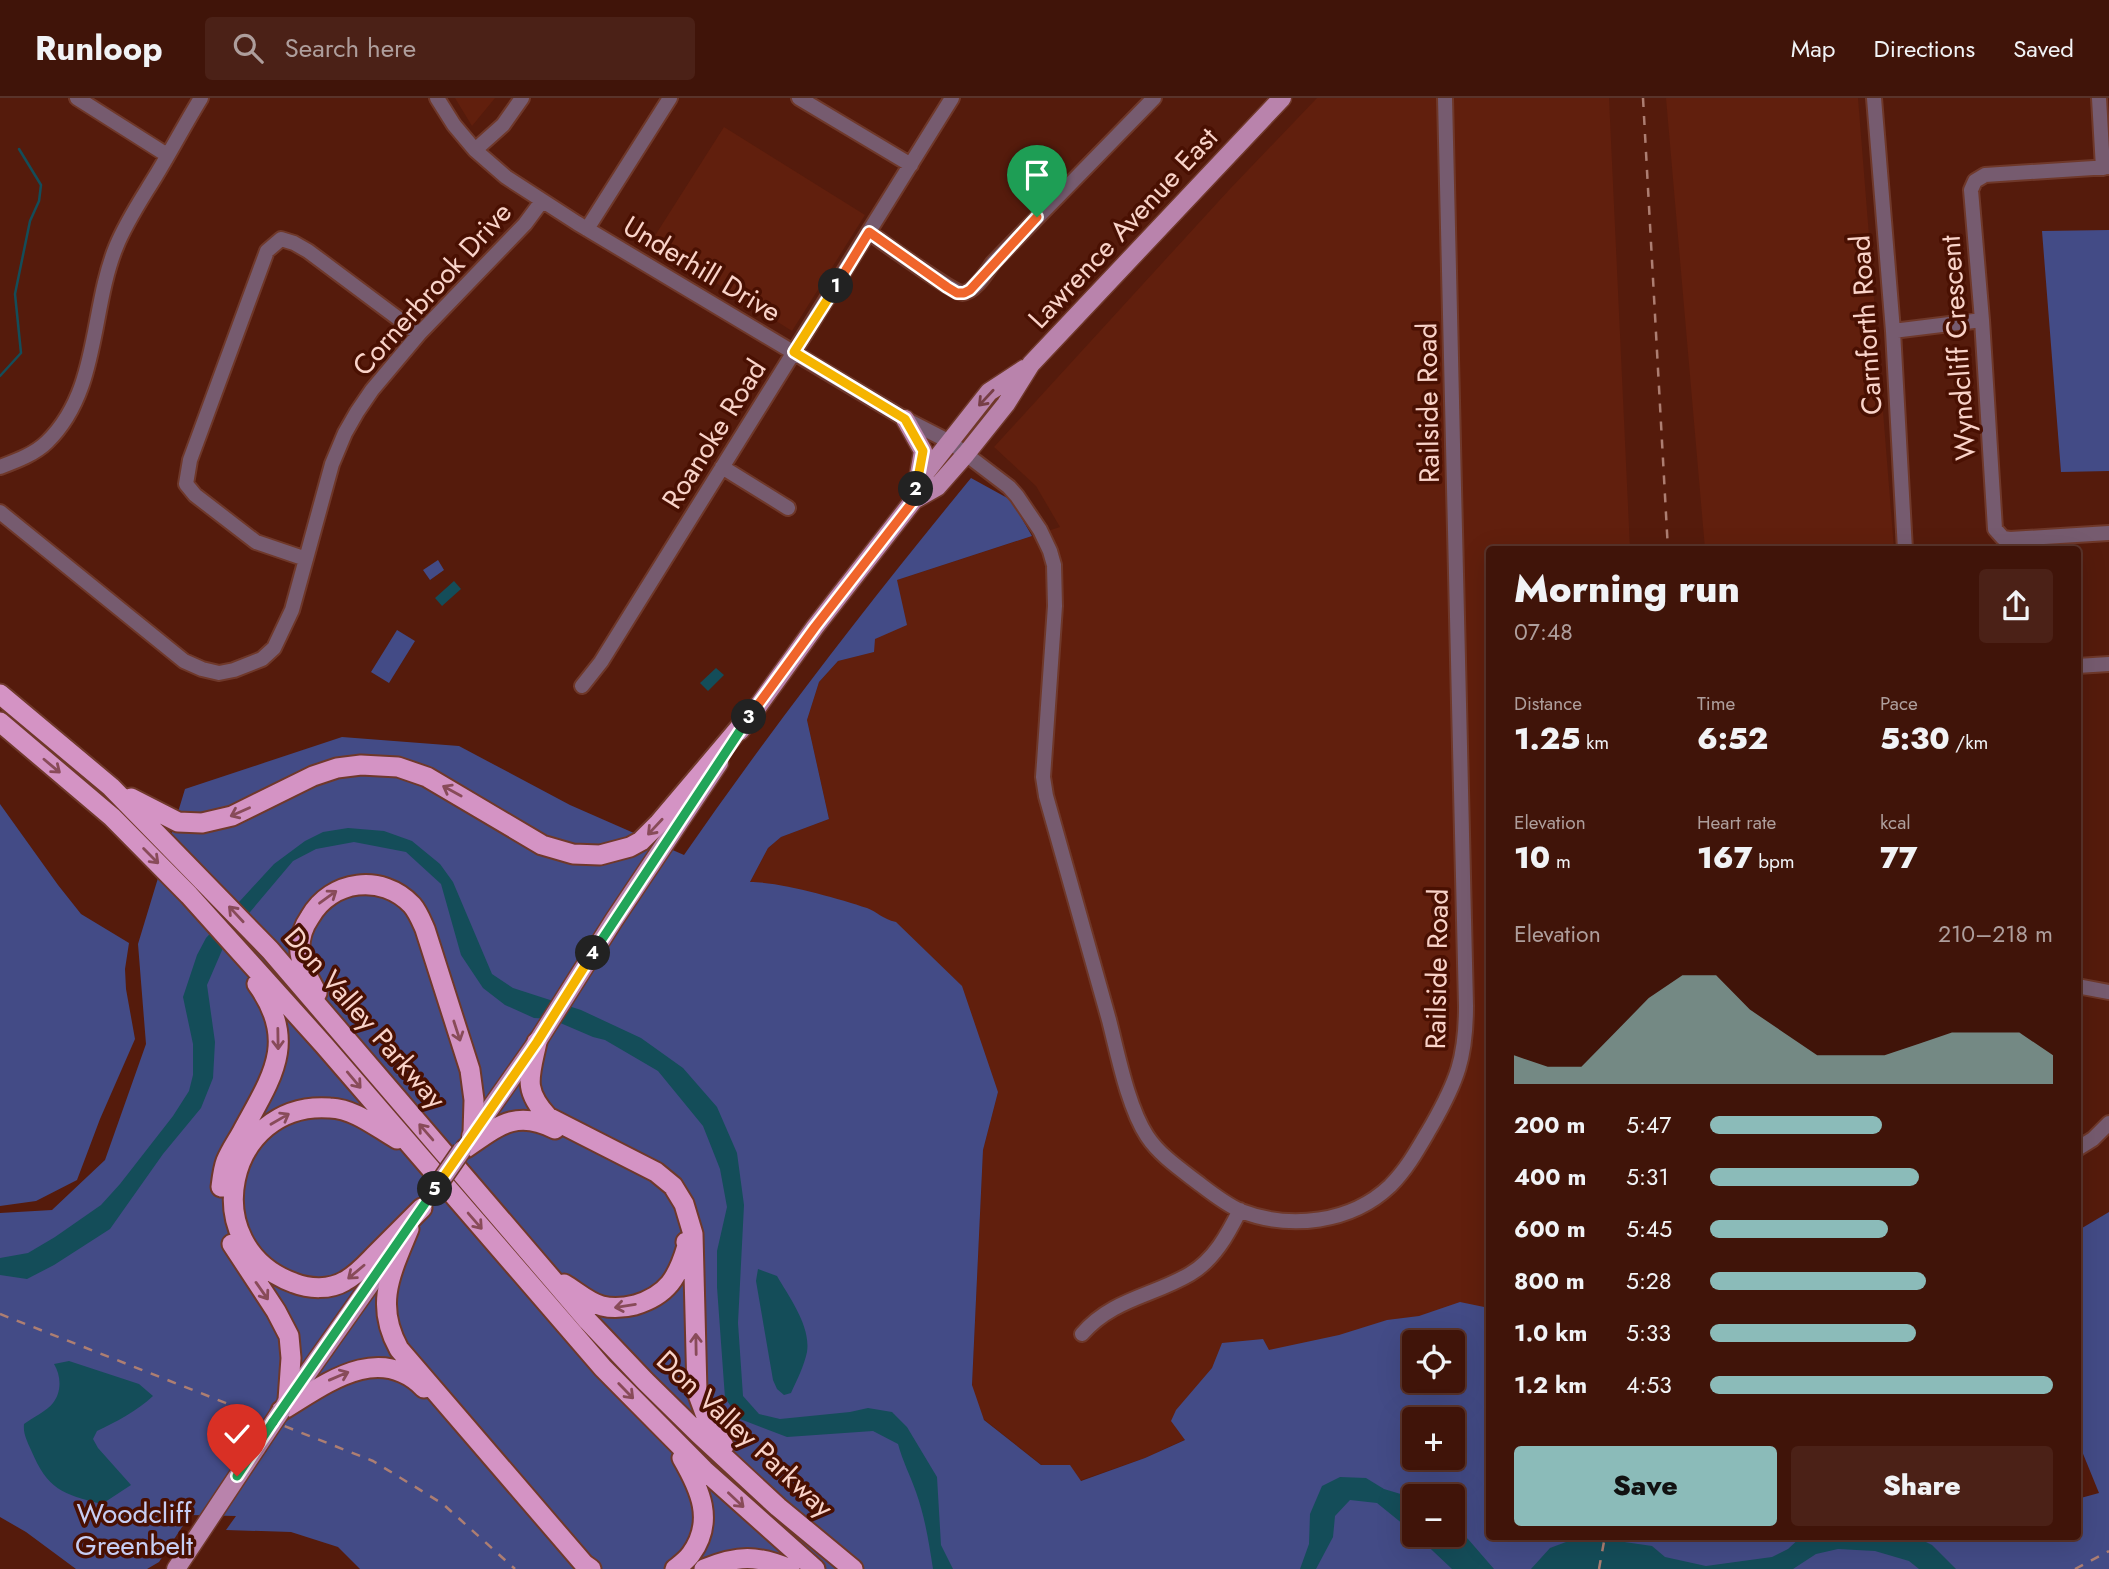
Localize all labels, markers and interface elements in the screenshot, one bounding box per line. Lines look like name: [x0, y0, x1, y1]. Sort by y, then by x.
search box: [205, 17, 695, 80]
text: Runloop: [35, 25, 163, 72]
icon: search: [229, 29, 267, 67]
text: Search here: [285, 29, 416, 67]
text: Map: [1791, 31, 1836, 66]
text: Directions: [1874, 31, 1975, 66]
text: Saved: [2013, 31, 2074, 66]
street label: Lawrence Avenue East: [1019, 118, 1228, 338]
pin: [1007, 145, 1067, 217]
icon: arrive: [1018, 156, 1056, 194]
street label: Cornerbrook Drive: [343, 193, 521, 385]
street label: Underhill Drive: [615, 206, 789, 332]
street label: Carnforth Road: [1839, 234, 1893, 416]
street label: Wyndcliff Crescent: [1930, 234, 1986, 462]
pin: 1: [818, 268, 854, 304]
text: 1: [831, 272, 840, 299]
street label: Railside Road: [1406, 322, 1450, 484]
street label: Roanoke Road: [652, 351, 776, 517]
one-way arrow: [977, 389, 994, 406]
pin: 2: [898, 472, 934, 506]
text: 2: [909, 475, 922, 502]
text: Morning run: [1514, 561, 1740, 616]
button: share: [1979, 569, 2053, 643]
text: 07:48: [1514, 615, 1573, 649]
text: Distance: [1514, 690, 1582, 717]
text: Time: [1697, 690, 1735, 717]
text: Pace: [1880, 690, 1918, 717]
pin: 3: [732, 700, 766, 734]
text: 3: [743, 703, 754, 730]
text: 1.25: [1514, 717, 1580, 760]
text: 6:52: [1697, 717, 1768, 760]
text: 5:30: [1880, 717, 1950, 760]
text: km: [1580, 729, 1609, 756]
text: /km: [1950, 729, 1988, 756]
one-way arrow: [43, 758, 61, 774]
one-way arrow: [442, 784, 463, 797]
one-way arrow: [229, 806, 251, 819]
text: Elevation: [1514, 809, 1586, 836]
text: Heart rate: [1697, 809, 1776, 836]
text: kcal: [1880, 809, 1911, 836]
one-way arrow: [646, 818, 663, 835]
text: 10: [1514, 836, 1550, 879]
text: 167: [1697, 836, 1753, 879]
text: 77: [1880, 836, 1918, 879]
one-way arrow: [142, 847, 159, 864]
text: m: [1550, 848, 1571, 875]
text: bpm: [1753, 848, 1795, 875]
street label: Railside Road: [1415, 888, 1459, 1050]
one-way arrow: [318, 890, 337, 904]
one-way arrow: [227, 906, 244, 923]
text: Elevation: [1514, 917, 1601, 951]
text: 210–218 m: [1938, 917, 2053, 951]
street label: Don Valley Parkway: [274, 918, 456, 1118]
pin: 4: [576, 936, 610, 970]
text: 4: [586, 939, 599, 966]
one-way arrow: [452, 1019, 464, 1041]
one-way arrow: [271, 1027, 284, 1050]
one-way arrow: [346, 1070, 361, 1088]
text: 200 m: [1514, 1108, 1585, 1142]
text: 5:47: [1626, 1108, 1671, 1142]
one-way arrow: [270, 1112, 290, 1126]
one-way arrow: [418, 1123, 434, 1141]
text: 400 m: [1514, 1160, 1586, 1194]
text: 5:31: [1626, 1160, 1669, 1194]
pin: 5: [418, 1172, 452, 1206]
text: 5: [428, 1175, 441, 1202]
one-way arrow: [467, 1212, 483, 1230]
text: 600 m: [1514, 1212, 1586, 1246]
text: 5:45: [1626, 1212, 1672, 1246]
one-way arrow: [347, 1264, 365, 1280]
text: 800 m: [1514, 1264, 1585, 1298]
text: 5:28: [1626, 1264, 1672, 1298]
one-way arrow: [255, 1281, 269, 1300]
one-way arrow: [614, 1300, 636, 1313]
text: 1.0 km: [1514, 1316, 1587, 1350]
text: 5:33: [1626, 1316, 1671, 1350]
map controls: [1402, 1330, 1465, 1547]
button: locate: [1402, 1330, 1465, 1393]
one-way arrow: [689, 1333, 703, 1356]
street label: Don Valley Parkway: [647, 1341, 843, 1528]
text: 1.2 km: [1514, 1368, 1587, 1402]
text: 4:53: [1626, 1368, 1672, 1402]
one-way arrow: [328, 1369, 349, 1382]
one-way arrow: [617, 1383, 634, 1400]
pin: [207, 1404, 267, 1476]
button: +: [1402, 1407, 1465, 1470]
icon: check: [218, 1415, 256, 1453]
button: Save: [1514, 1446, 1777, 1526]
button: Share: [1791, 1446, 2053, 1526]
button: −: [1402, 1484, 1465, 1547]
one-way arrow: [727, 1492, 745, 1508]
park label: Woodcliff Greenbelt: [75, 1493, 193, 1566]

